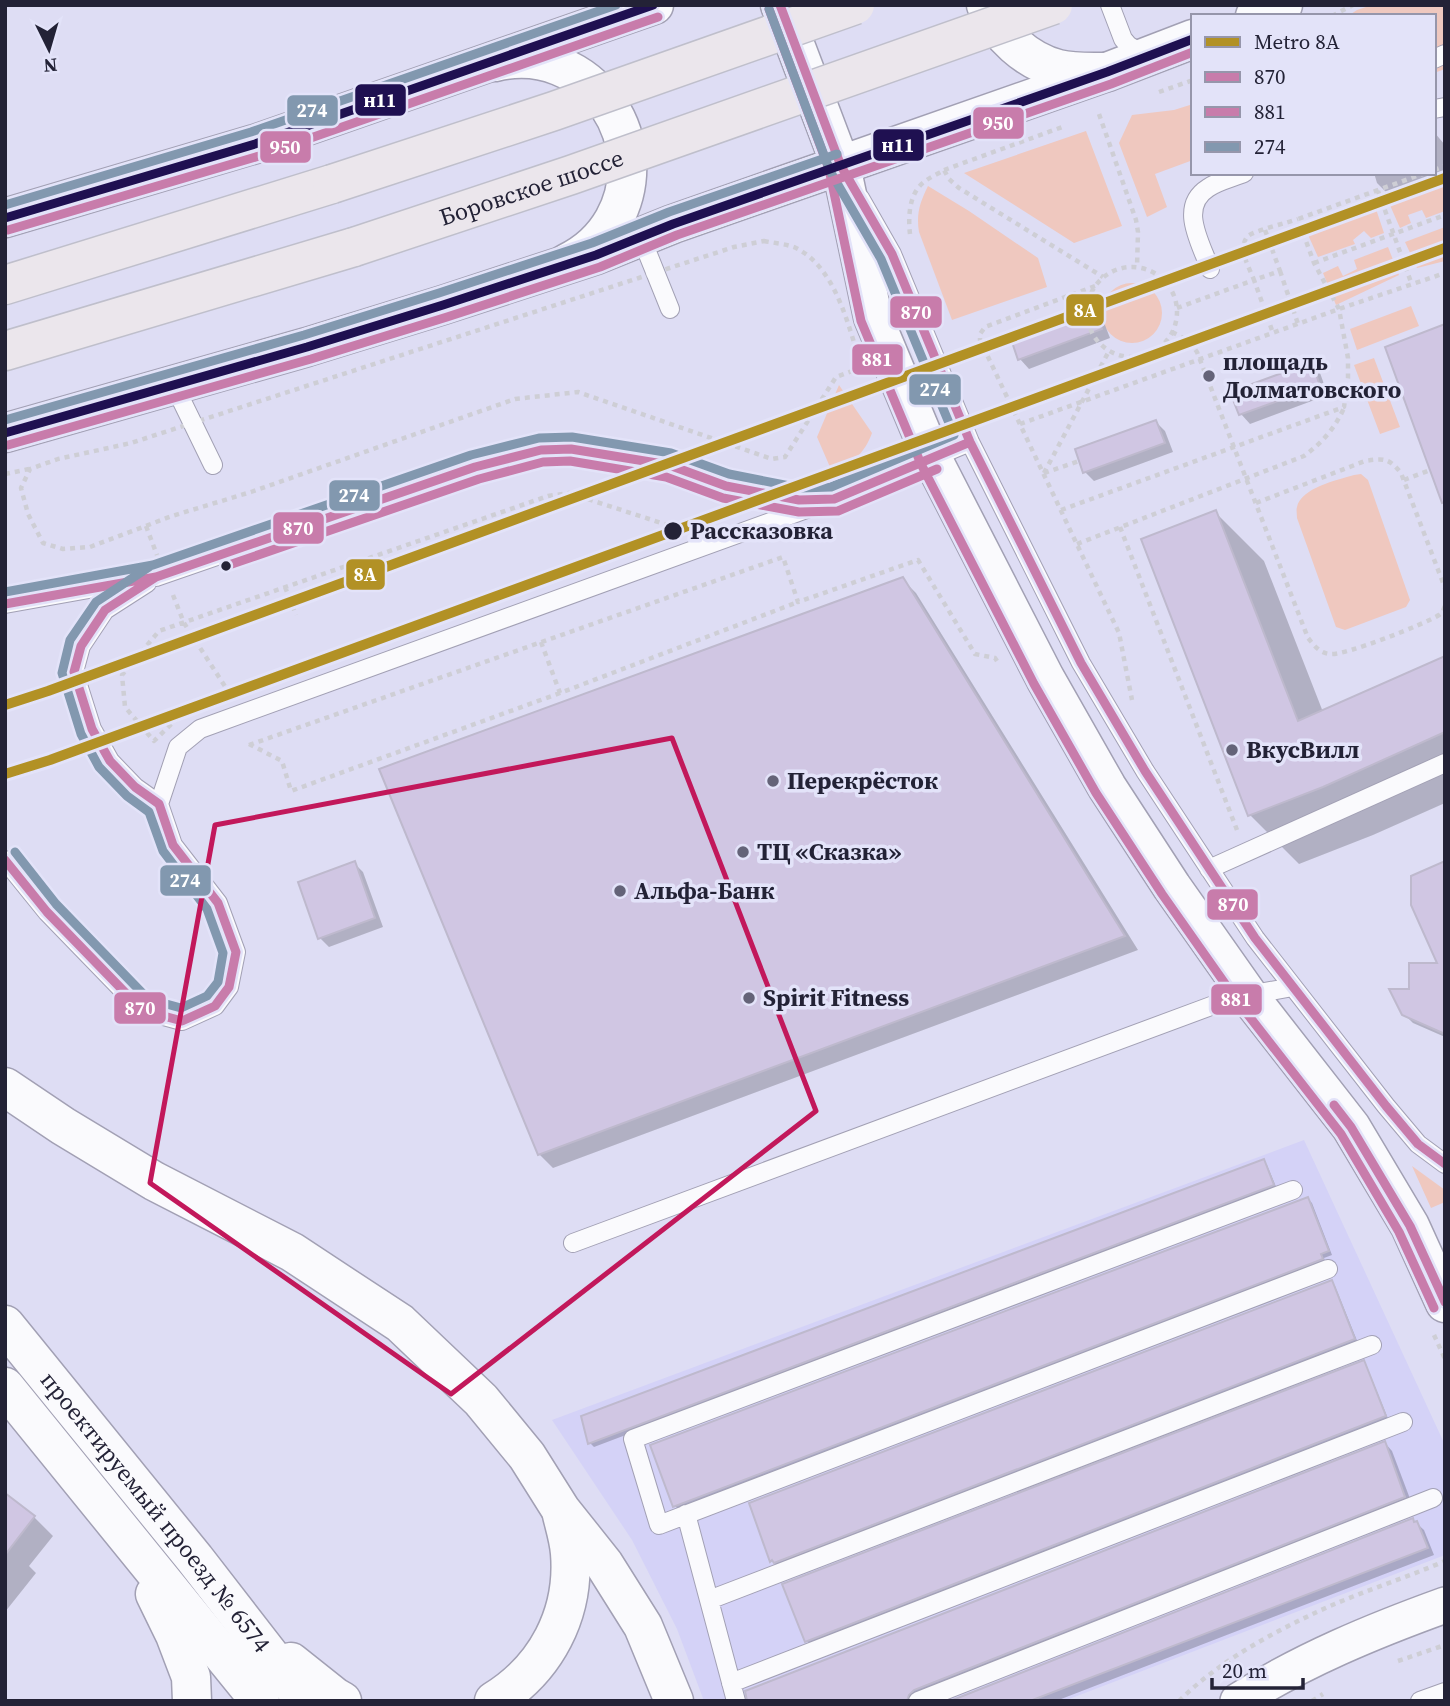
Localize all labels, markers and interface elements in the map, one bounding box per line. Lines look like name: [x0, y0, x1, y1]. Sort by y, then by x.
north arrow: [14, 14, 84, 84]
legend: [1191, 14, 1436, 175]
text: Metro 8А: [1254, 27, 1340, 56]
text: N: [42, 52, 59, 80]
text: 870: [1254, 62, 1286, 91]
line badge: н11: [354, 83, 407, 117]
text: н11: [364, 87, 396, 113]
line badge: 274: [286, 94, 339, 127]
text: 274: [297, 97, 327, 123]
text: 881: [1254, 97, 1286, 126]
line badge: 950: [972, 106, 1025, 140]
text: 950: [983, 110, 1013, 136]
line badge: н11: [872, 128, 925, 162]
line badge: 950: [259, 130, 312, 164]
text: н11: [882, 132, 914, 158]
text: 274: [1254, 132, 1286, 161]
text: 950: [270, 134, 300, 160]
street label: Боровское шоссе: [435, 141, 628, 234]
line badge: 8А: [1065, 293, 1105, 327]
line badge: 870: [889, 295, 943, 329]
text: 8А: [1073, 297, 1097, 323]
text: 870: [901, 299, 931, 325]
line badge: 881: [851, 343, 904, 376]
place label: площадь Долматовского: [1223, 345, 1401, 406]
text: 881: [862, 346, 892, 372]
marker: площадь Долматовского: [1201, 368, 1217, 384]
line badge: 274: [908, 373, 962, 406]
text: 274: [920, 376, 950, 402]
line badge: 274: [328, 479, 381, 512]
text: 274: [339, 482, 369, 508]
line badge: 870: [272, 511, 325, 545]
place label: Рассказовка: [690, 514, 833, 547]
text: 870: [283, 515, 313, 541]
marker: Рассказовка: [662, 520, 684, 542]
line badge: 8А: [345, 558, 386, 591]
unlabelled marker: [219, 559, 233, 573]
text: 8А: [353, 561, 377, 587]
place label: ВкусВилл: [1246, 733, 1359, 766]
marker: ВкусВилл: [1224, 742, 1240, 758]
place label: Перекрёсток: [787, 764, 938, 797]
marker: Перекрёсток: [765, 773, 781, 789]
place label: ТЦ «Сказка»: [757, 835, 902, 868]
marker: ТЦ «Сказка»: [735, 844, 751, 860]
line badge: 274: [159, 864, 212, 897]
text: 274: [170, 867, 200, 893]
place label: Альфа-Банк: [634, 874, 775, 907]
marker: Альфа-Банк: [612, 883, 628, 899]
line badge: 870: [1206, 888, 1259, 921]
text: 870: [1218, 891, 1248, 917]
place label: Spirit Fitness: [763, 981, 909, 1014]
line badge: 881: [1210, 983, 1263, 1016]
text: 881: [1221, 986, 1251, 1012]
marker: Spirit Fitness: [741, 990, 757, 1006]
line badge: 870: [113, 991, 167, 1025]
text: 870: [125, 995, 155, 1021]
street label: проектируемый проезд № 6574: [33, 1364, 278, 1659]
scale bar: [1212, 1646, 1303, 1690]
text: 20 m: [1222, 1656, 1267, 1685]

